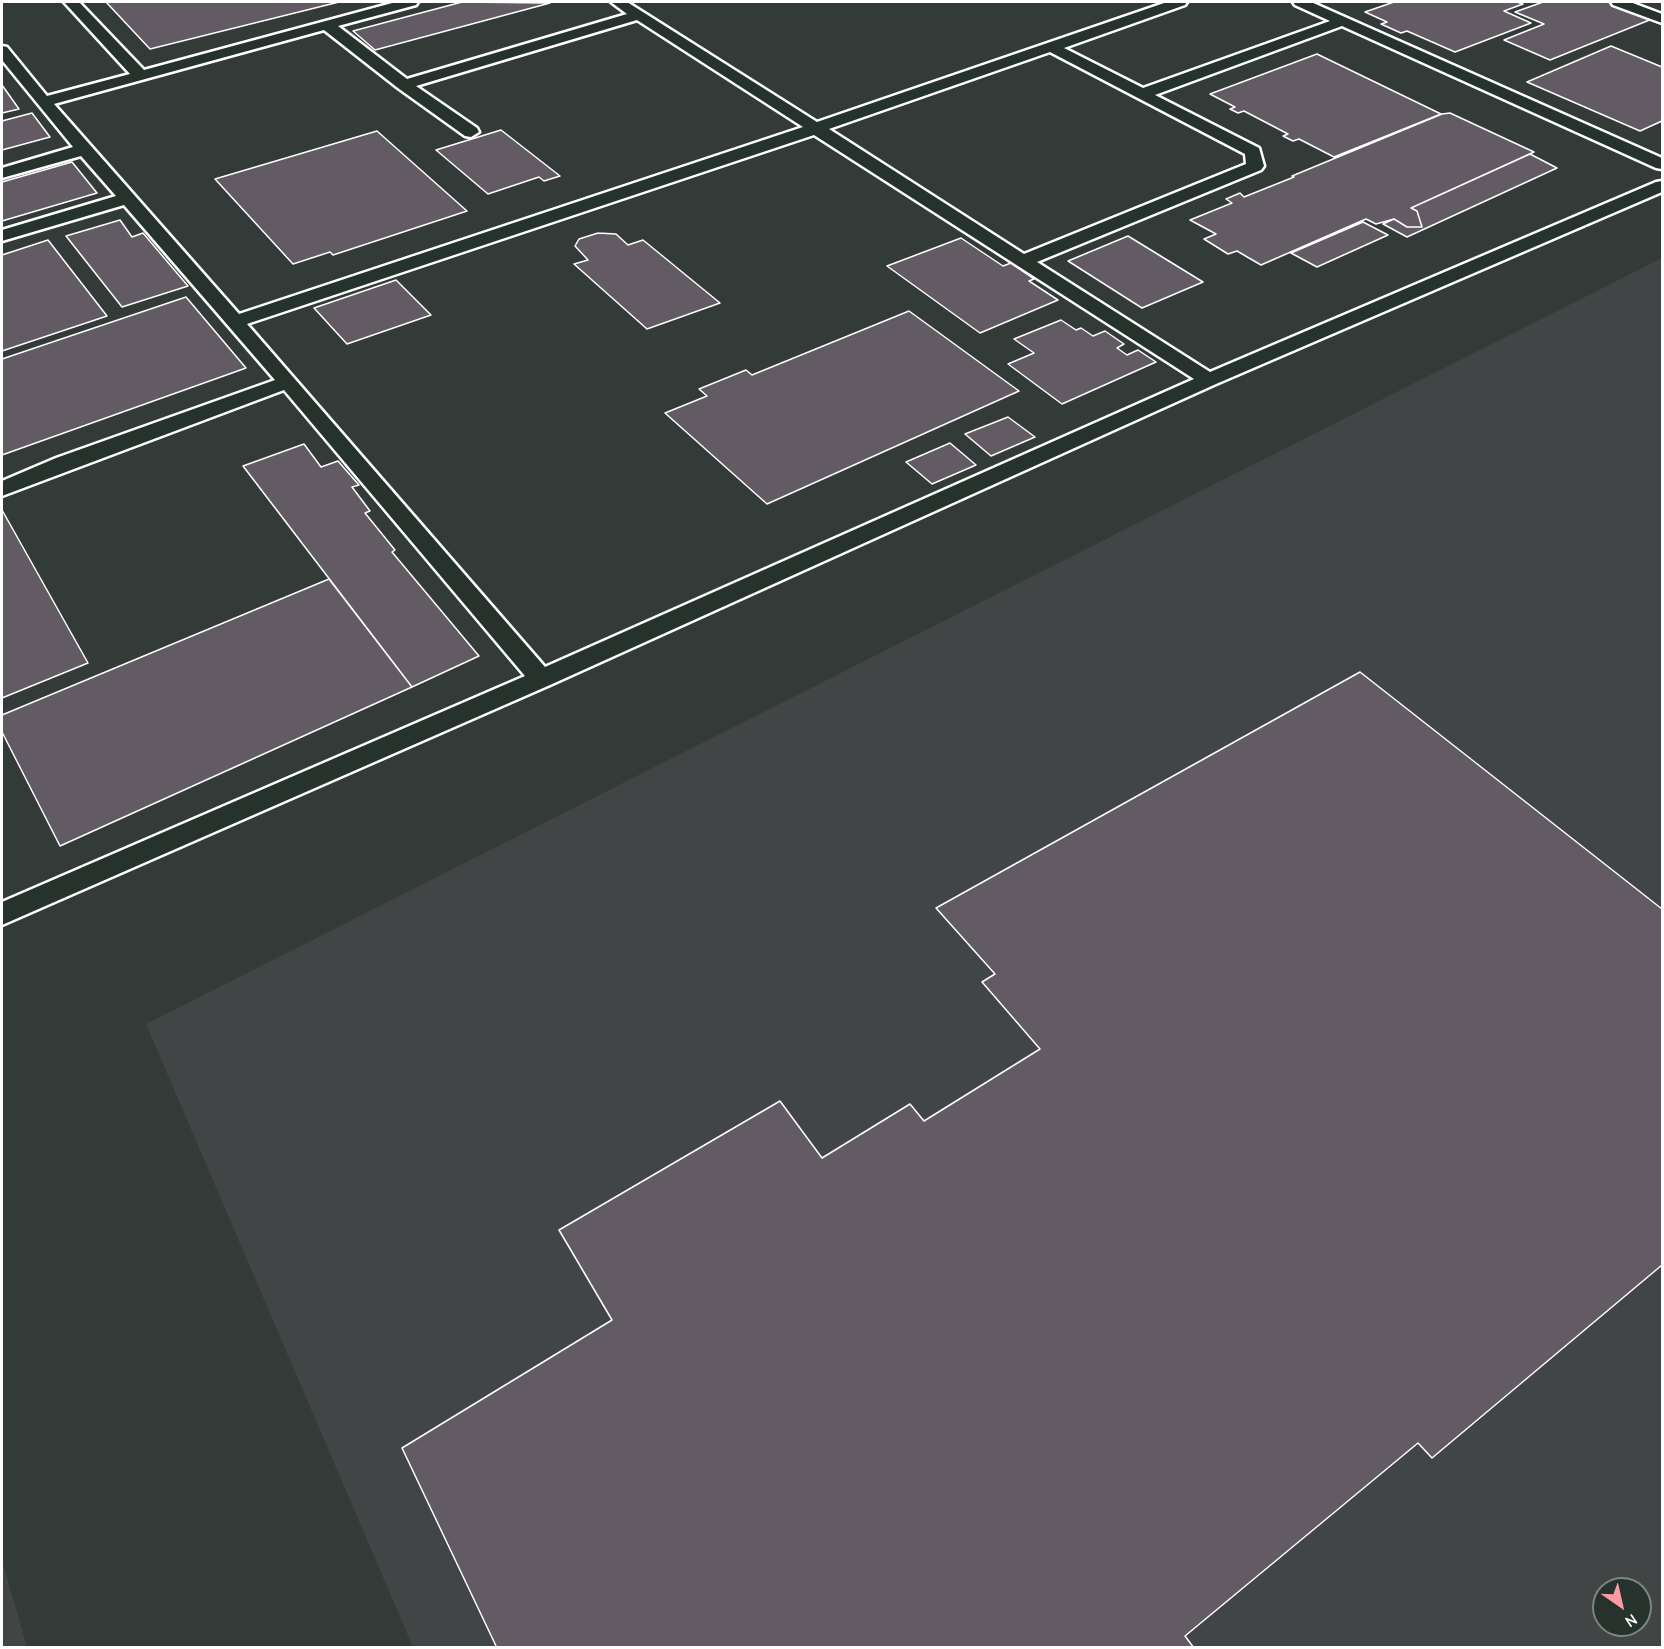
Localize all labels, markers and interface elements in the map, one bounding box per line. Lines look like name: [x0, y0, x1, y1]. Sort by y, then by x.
north arrow: [1592, 1577, 1652, 1637]
text: N: [1622, 1610, 1640, 1631]

